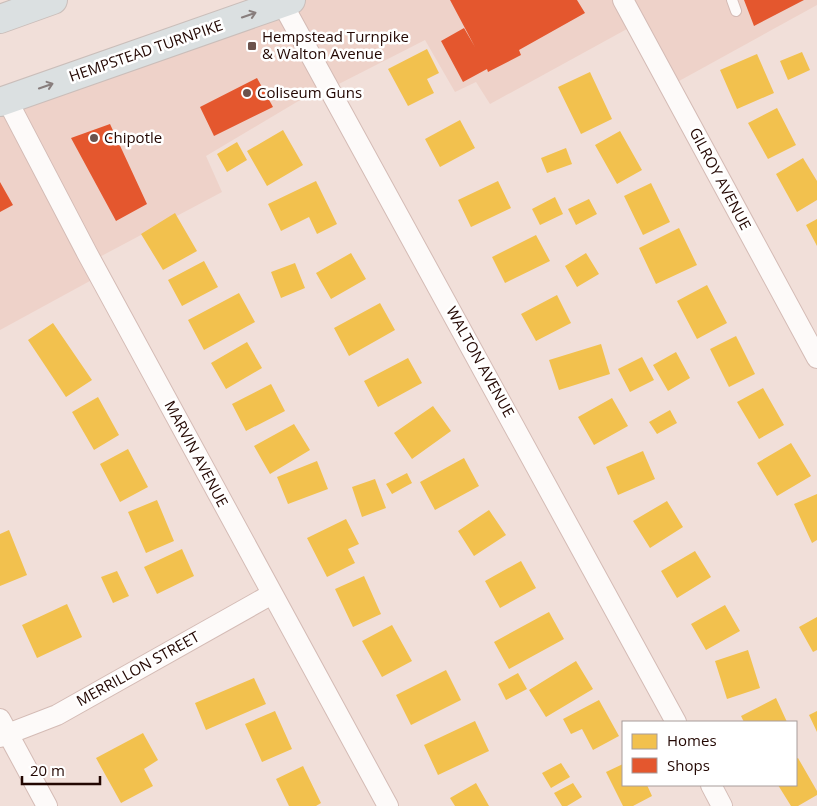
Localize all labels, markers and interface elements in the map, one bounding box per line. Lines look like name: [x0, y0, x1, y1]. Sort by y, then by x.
one-way arrow: [241, 10, 256, 19]
street label: HEMPSTEAD TURNPIKE: [66, 14, 225, 86]
place label: Hempstead Turnpike & Walton Avenue: [262, 26, 409, 63]
marker: Hempstead Turnpike & Walton Avenue: [246, 40, 258, 52]
one-way arrow: [38, 81, 53, 90]
place label: Coliseum Guns: [257, 82, 362, 102]
marker: Coliseum Guns: [241, 87, 253, 99]
street label: GILROY AVENUE: [685, 124, 756, 233]
place label: Chipotle: [104, 127, 162, 147]
marker: Chipotle: [88, 132, 100, 144]
street label: WALTON AVENUE: [442, 303, 520, 420]
street label: MARVIN AVENUE: [160, 397, 233, 510]
street label: MERRILLON STREET: [72, 626, 203, 710]
legend: [622, 721, 797, 786]
text: Homes: [667, 730, 717, 750]
scale bar: [22, 754, 100, 786]
text: Shops: [667, 755, 710, 775]
text: 20 m: [30, 760, 65, 780]

